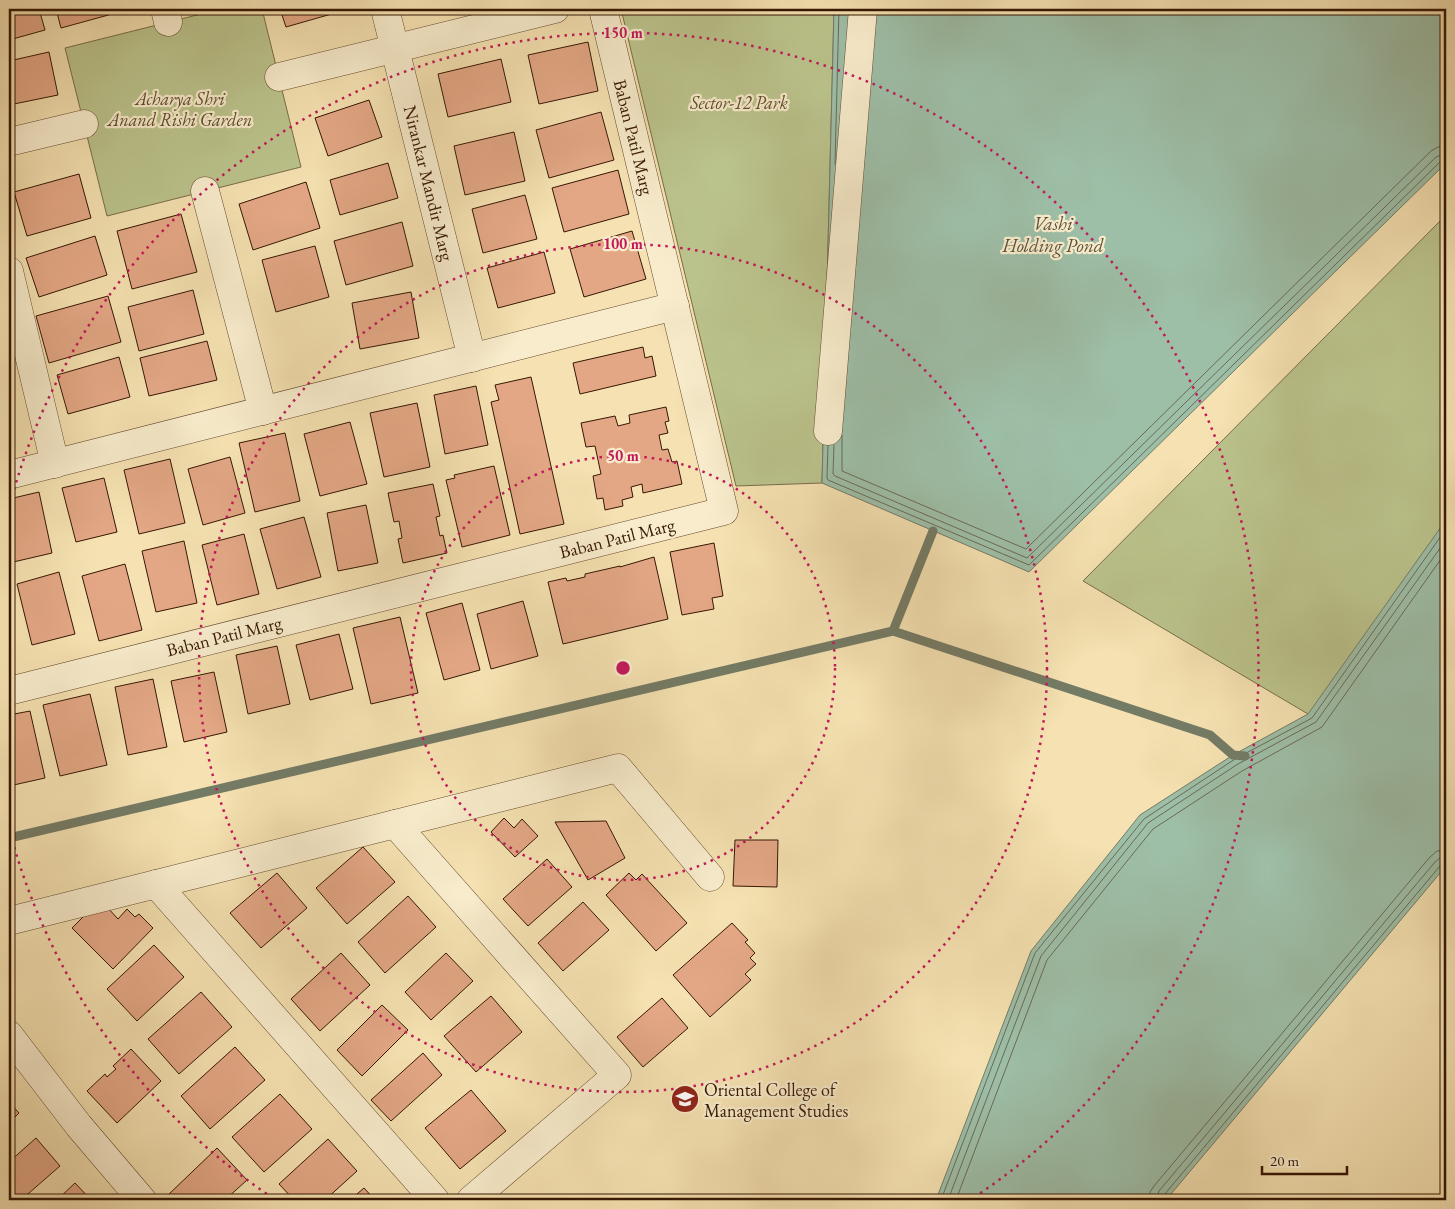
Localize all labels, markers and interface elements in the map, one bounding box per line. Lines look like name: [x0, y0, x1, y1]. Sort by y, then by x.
text: 150 m: [603, 23, 643, 42]
street label: Baban Patil Marg: [609, 77, 659, 197]
park label: Acharya Shri Anand Rishi Garden: [106, 87, 252, 131]
park label: Sector-12 Park: [689, 91, 788, 114]
street label: Nirankar Mandir Marg: [399, 103, 459, 263]
water label: Vashi Holding Pond: [1001, 211, 1104, 258]
text: 100 m: [603, 234, 643, 253]
text: 50 m: [607, 446, 639, 465]
street label: Baban Patil Marg: [557, 513, 677, 563]
street label: Baban Patil Marg: [164, 611, 284, 661]
centre of rings: [614, 659, 632, 677]
place label: Oriental College of Management Studies: [704, 1078, 848, 1122]
school or university icon: Oriental College of Management Studies: [670, 1084, 700, 1114]
scale bar: [1262, 1144, 1348, 1176]
text: 20 m: [1270, 1151, 1299, 1170]

